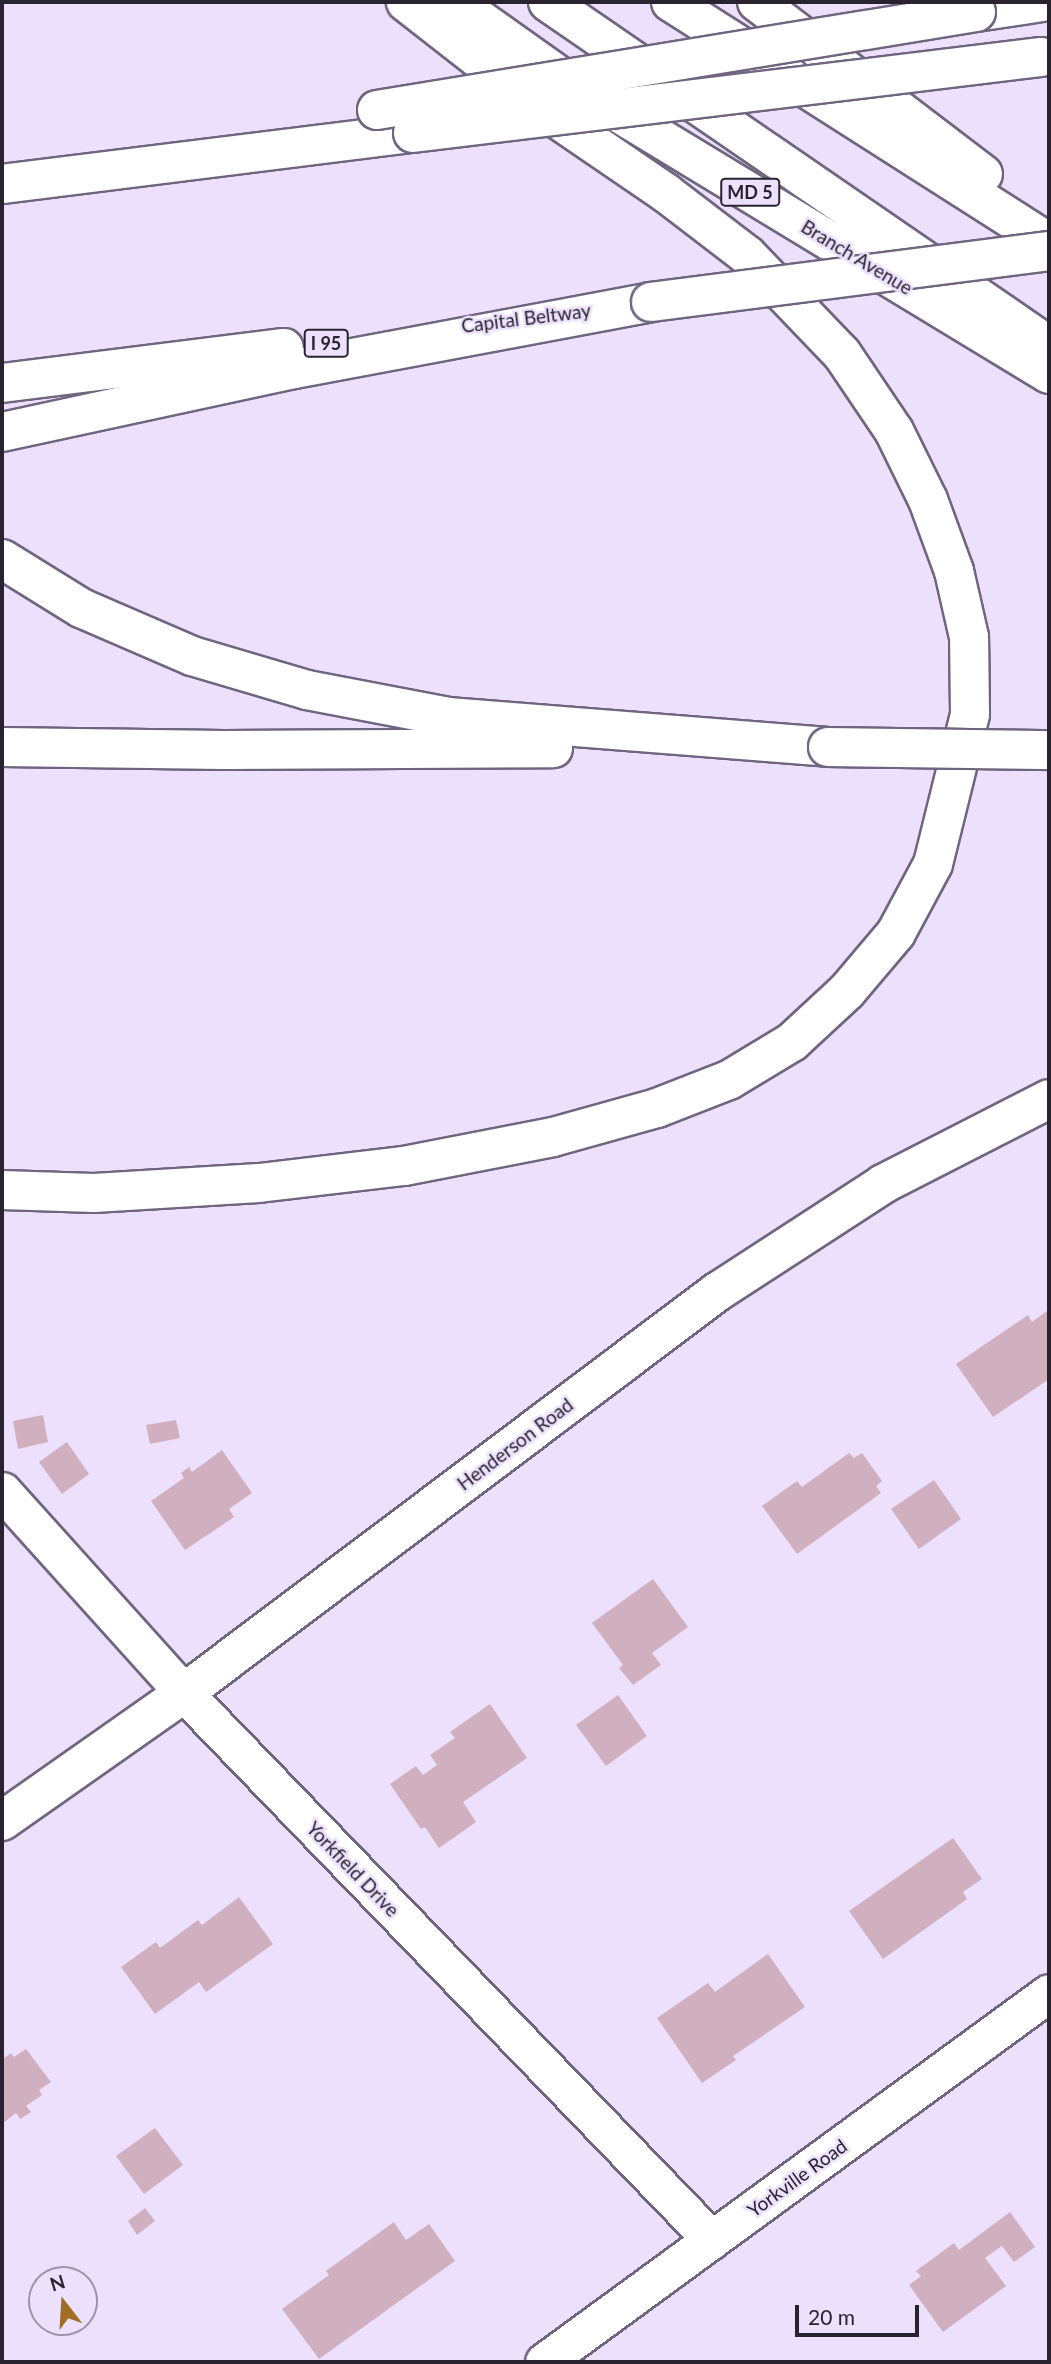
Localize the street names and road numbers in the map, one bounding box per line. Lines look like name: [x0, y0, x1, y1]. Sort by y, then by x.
road number: MD 5: [718, 177, 782, 206]
street label: Branch Avenue: [797, 215, 917, 299]
street label: Capital Beltway: [460, 299, 592, 337]
road number: I 95: [303, 328, 349, 358]
street label: Henderson Road: [453, 1393, 577, 1495]
street label: Yorkfield Drive: [302, 1817, 404, 1921]
street label: Yorkville Road: [743, 2134, 851, 2222]

